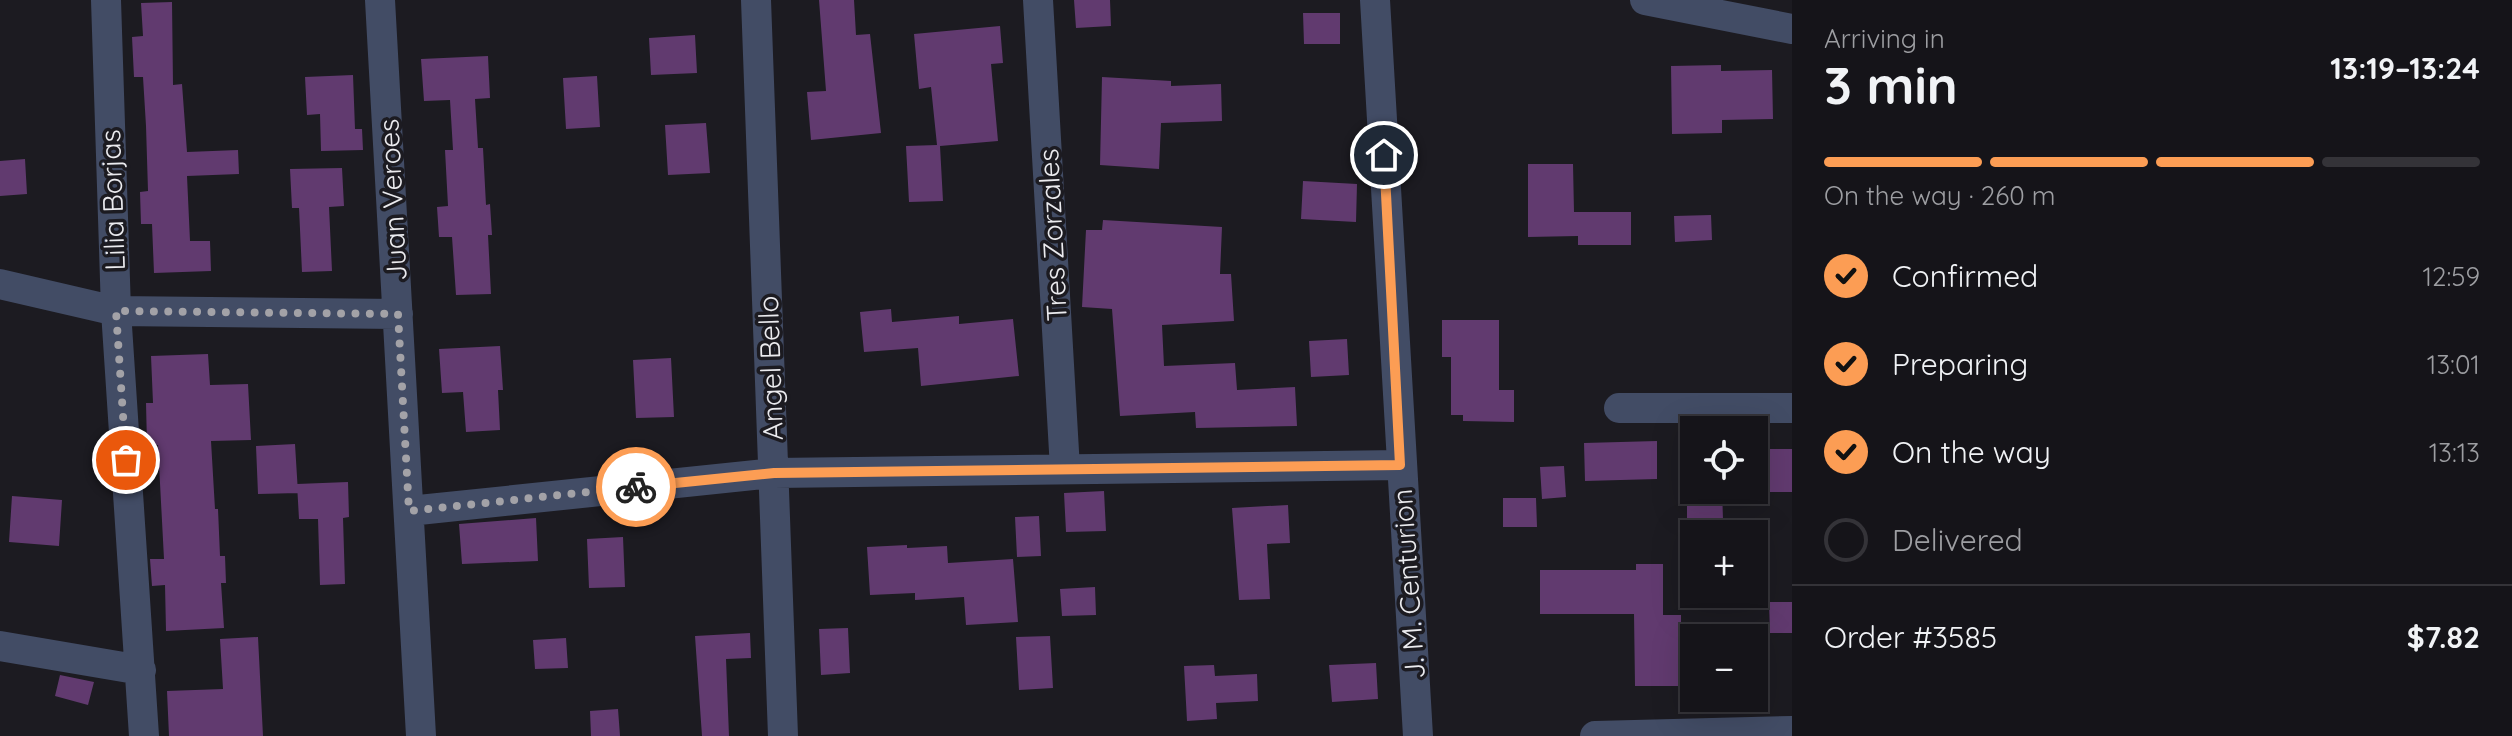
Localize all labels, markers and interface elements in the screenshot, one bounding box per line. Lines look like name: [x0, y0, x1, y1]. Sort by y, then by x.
text: Arriving in: [1824, 22, 1945, 55]
text: 13:19–13:24: [2330, 49, 2480, 87]
text: 3 min: [1824, 52, 1958, 117]
street label: Juan Veroes: [370, 118, 414, 282]
pin: [1350, 121, 1418, 189]
street label: Lilia Borjas: [92, 129, 132, 271]
icon: home: [1362, 133, 1406, 177]
street label: Tres Zorzales: [1030, 148, 1074, 322]
text: On the way · 260 m: [1824, 179, 2056, 212]
icon: check: [1824, 254, 1868, 298]
text: Confirmed: [1892, 257, 2038, 295]
text: 12:59: [2422, 260, 2480, 293]
street label: Angel Bello: [750, 295, 790, 441]
icon: check: [1824, 342, 1868, 386]
text: Preparing: [1892, 345, 2028, 383]
text: 13:01: [2427, 348, 2480, 381]
map controls: [1680, 416, 1768, 712]
button: locate: [1680, 416, 1768, 504]
pin: [92, 426, 160, 494]
icon: check: [1824, 430, 1868, 474]
text: On the way: [1892, 433, 2051, 471]
text: 13:13: [2429, 436, 2480, 469]
icon: bag: [104, 438, 148, 482]
courier: [596, 447, 676, 527]
icon: bike: [614, 465, 658, 509]
street label: J. M. Centurion: [1384, 488, 1432, 680]
button: +: [1680, 520, 1768, 608]
text: Delivered: [1892, 521, 2023, 559]
text: Order #3585: [1824, 618, 1997, 656]
text: $7.82: [2407, 618, 2480, 656]
button: −: [1680, 624, 1768, 712]

